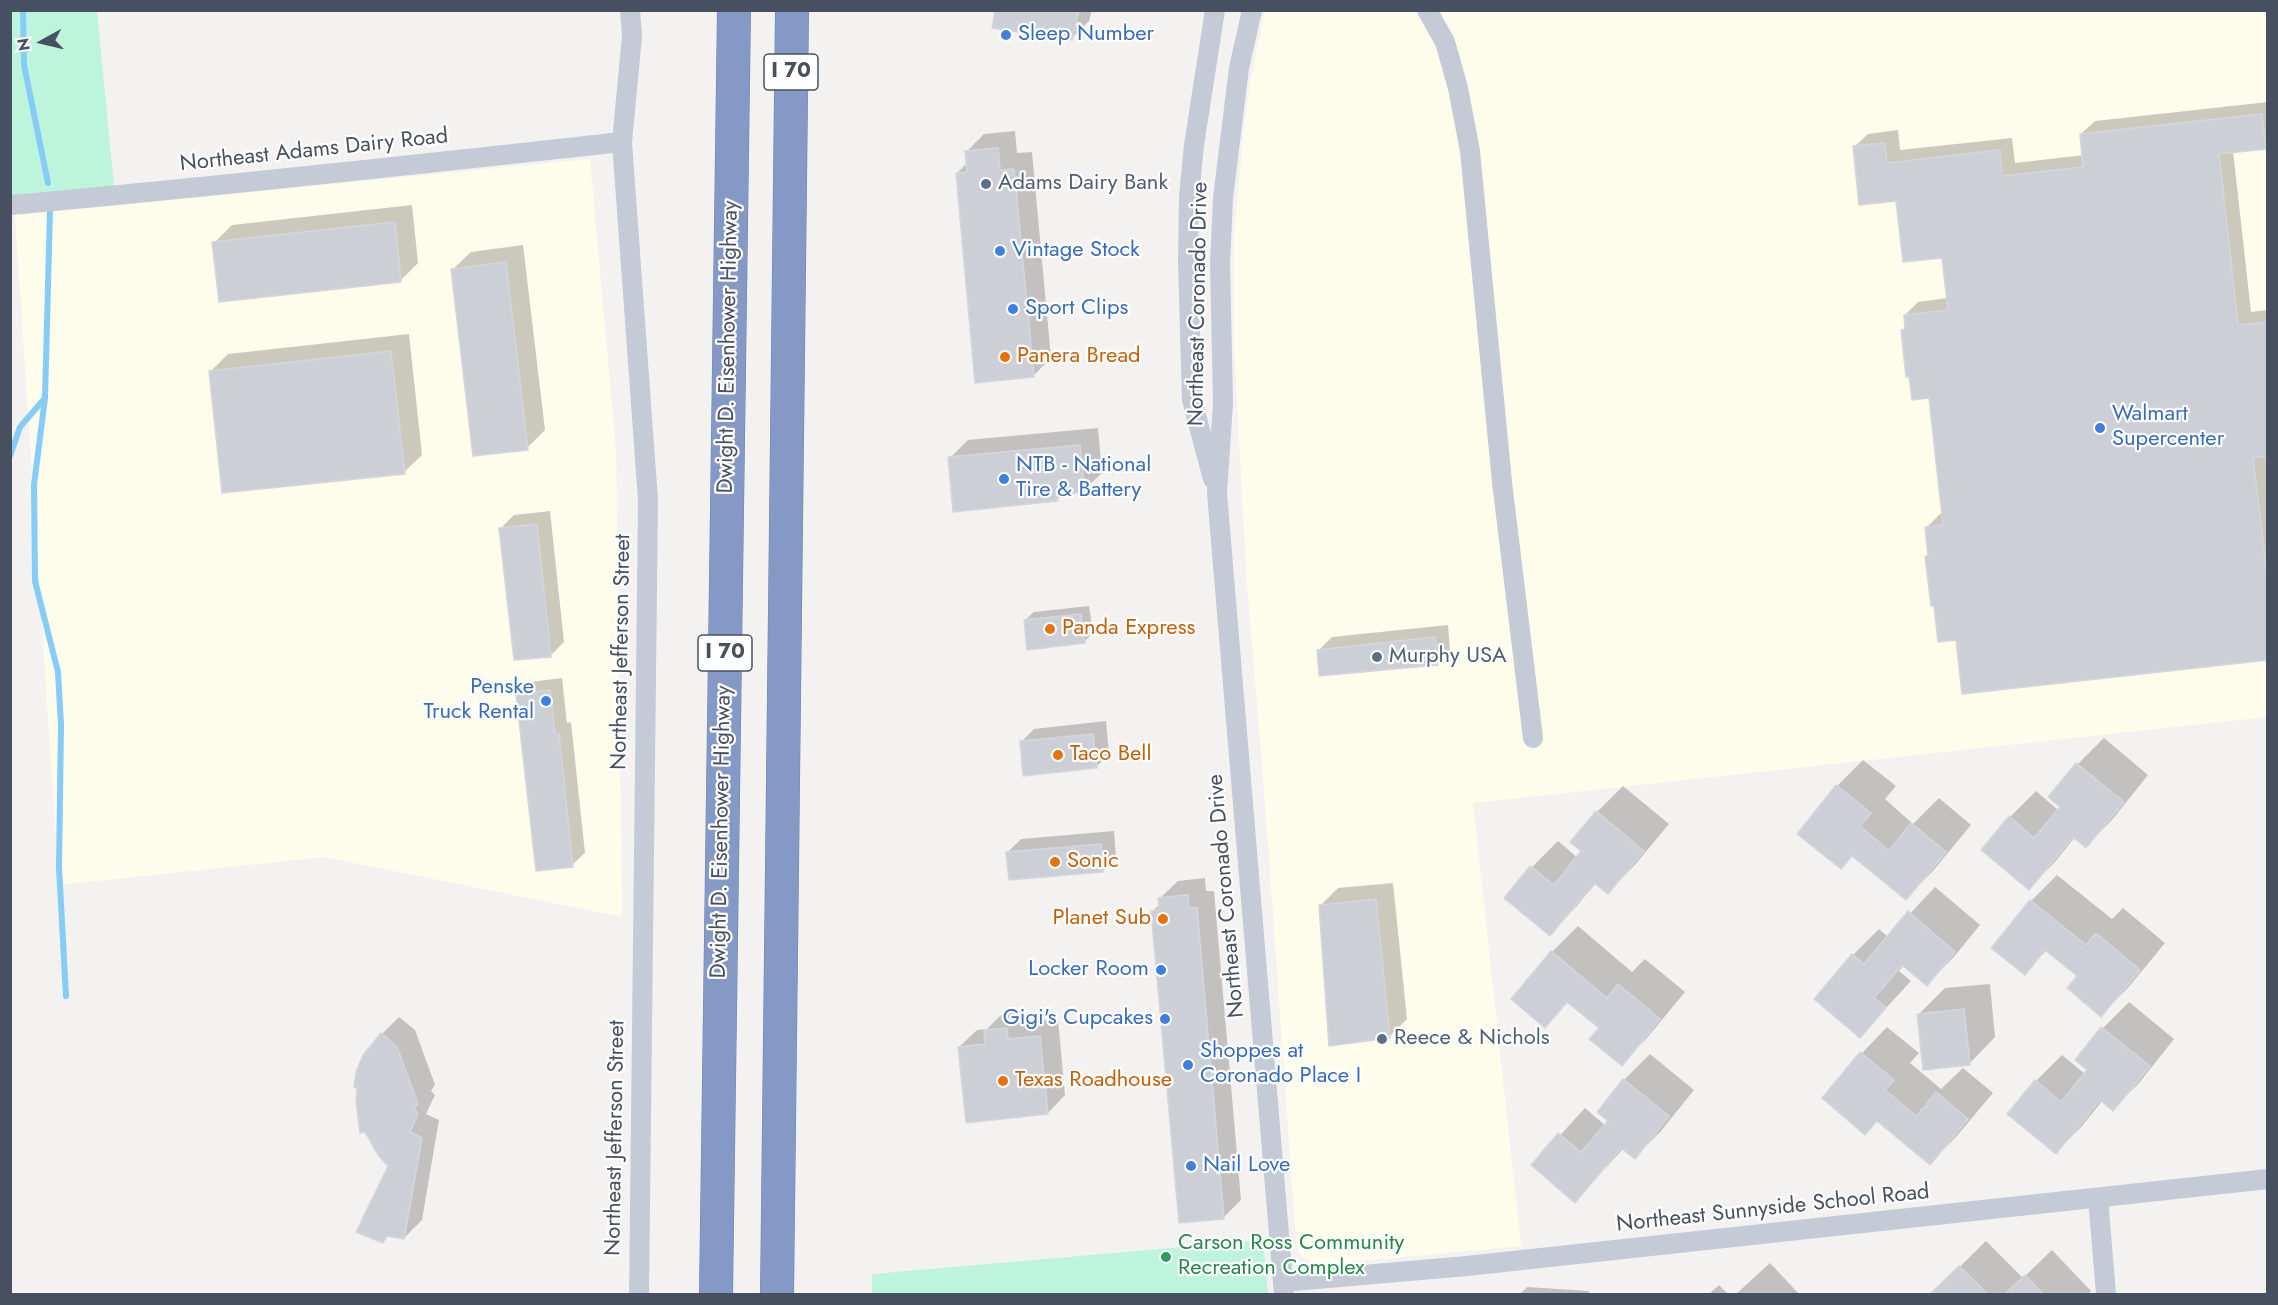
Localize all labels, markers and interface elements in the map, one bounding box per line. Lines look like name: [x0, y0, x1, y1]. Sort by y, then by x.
north arrow: [12, 12, 72, 72]
place label: Sleep Number: [1018, 22, 1154, 48]
marker: Sleep Number: [999, 28, 1013, 42]
text: N: [11, 37, 36, 52]
road number: I 70: [764, 54, 818, 90]
street label: Northeast Adams Dairy Road: [179, 124, 449, 178]
place label: Adams Dairy Bank: [998, 171, 1168, 197]
marker: Adams Dairy Bank: [979, 177, 993, 191]
street label: Northeast Coronado Drive: [1184, 181, 1214, 427]
street label: Dwight D. Eisenhower Highway: [713, 200, 745, 494]
place label: Vintage Stock: [1012, 238, 1140, 264]
marker: Vintage Stock: [993, 244, 1007, 258]
place label: Sport Clips: [1025, 296, 1128, 322]
marker: Sport Clips: [1006, 302, 1020, 316]
place label: Panera Bread: [1017, 344, 1141, 370]
marker: Panera Bread: [998, 350, 1012, 364]
place label: Walmart Supercenter: [2112, 402, 2224, 454]
marker: Walmart Supercenter: [2093, 421, 2107, 435]
place label: NTB - National Tire & Battery: [1016, 453, 1151, 505]
marker: NTB - National Tire & Battery: [997, 472, 1011, 486]
street label: Northeast Jefferson Street: [607, 534, 637, 770]
place label: Panda Express: [1062, 616, 1195, 642]
marker: Panda Express: [1043, 622, 1057, 636]
road number: I 70: [698, 635, 752, 671]
place label: Murphy USA: [1389, 644, 1507, 670]
marker: Murphy USA: [1370, 650, 1384, 664]
place label: Penske Truck Rental: [424, 675, 534, 726]
street label: Dwight D. Eisenhower Highway: [706, 685, 738, 979]
marker: Penske Truck Rental: [539, 694, 553, 708]
place label: Taco Bell: [1070, 742, 1151, 768]
marker: Taco Bell: [1051, 748, 1065, 762]
street label: Northeast Coronado Drive: [1203, 773, 1251, 1019]
place label: Sonic: [1067, 849, 1119, 875]
marker: Sonic: [1048, 855, 1062, 869]
place label: Planet Sub: [1052, 906, 1151, 932]
marker: Planet Sub: [1156, 912, 1170, 926]
place label: Locker Room: [1028, 957, 1149, 983]
marker: Locker Room: [1154, 963, 1168, 977]
place label: Gigi's Cupcakes: [1003, 1006, 1153, 1032]
marker: Gigi's Cupcakes: [1158, 1012, 1172, 1026]
street label: Northeast Jefferson Street: [601, 1020, 631, 1256]
place label: Reece & Nichols: [1394, 1026, 1550, 1052]
marker: Reece & Nichols: [1375, 1032, 1389, 1046]
place label: Shoppes at Coronado Place I: [1200, 1039, 1361, 1090]
marker: Shoppes at Coronado Place I: [1181, 1058, 1195, 1072]
place label: Texas Roadhouse: [1015, 1068, 1172, 1094]
marker: Texas Roadhouse: [996, 1074, 1010, 1088]
place label: Nail Love: [1203, 1153, 1290, 1179]
marker: Nail Love: [1184, 1159, 1198, 1173]
street label: Northeast Sunnyside School Road: [1615, 1179, 1931, 1239]
place label: Carson Ross Community Recreation Complex: [1178, 1231, 1404, 1282]
marker: Carson Ross Community Recreation Complex: [1159, 1250, 1173, 1264]

